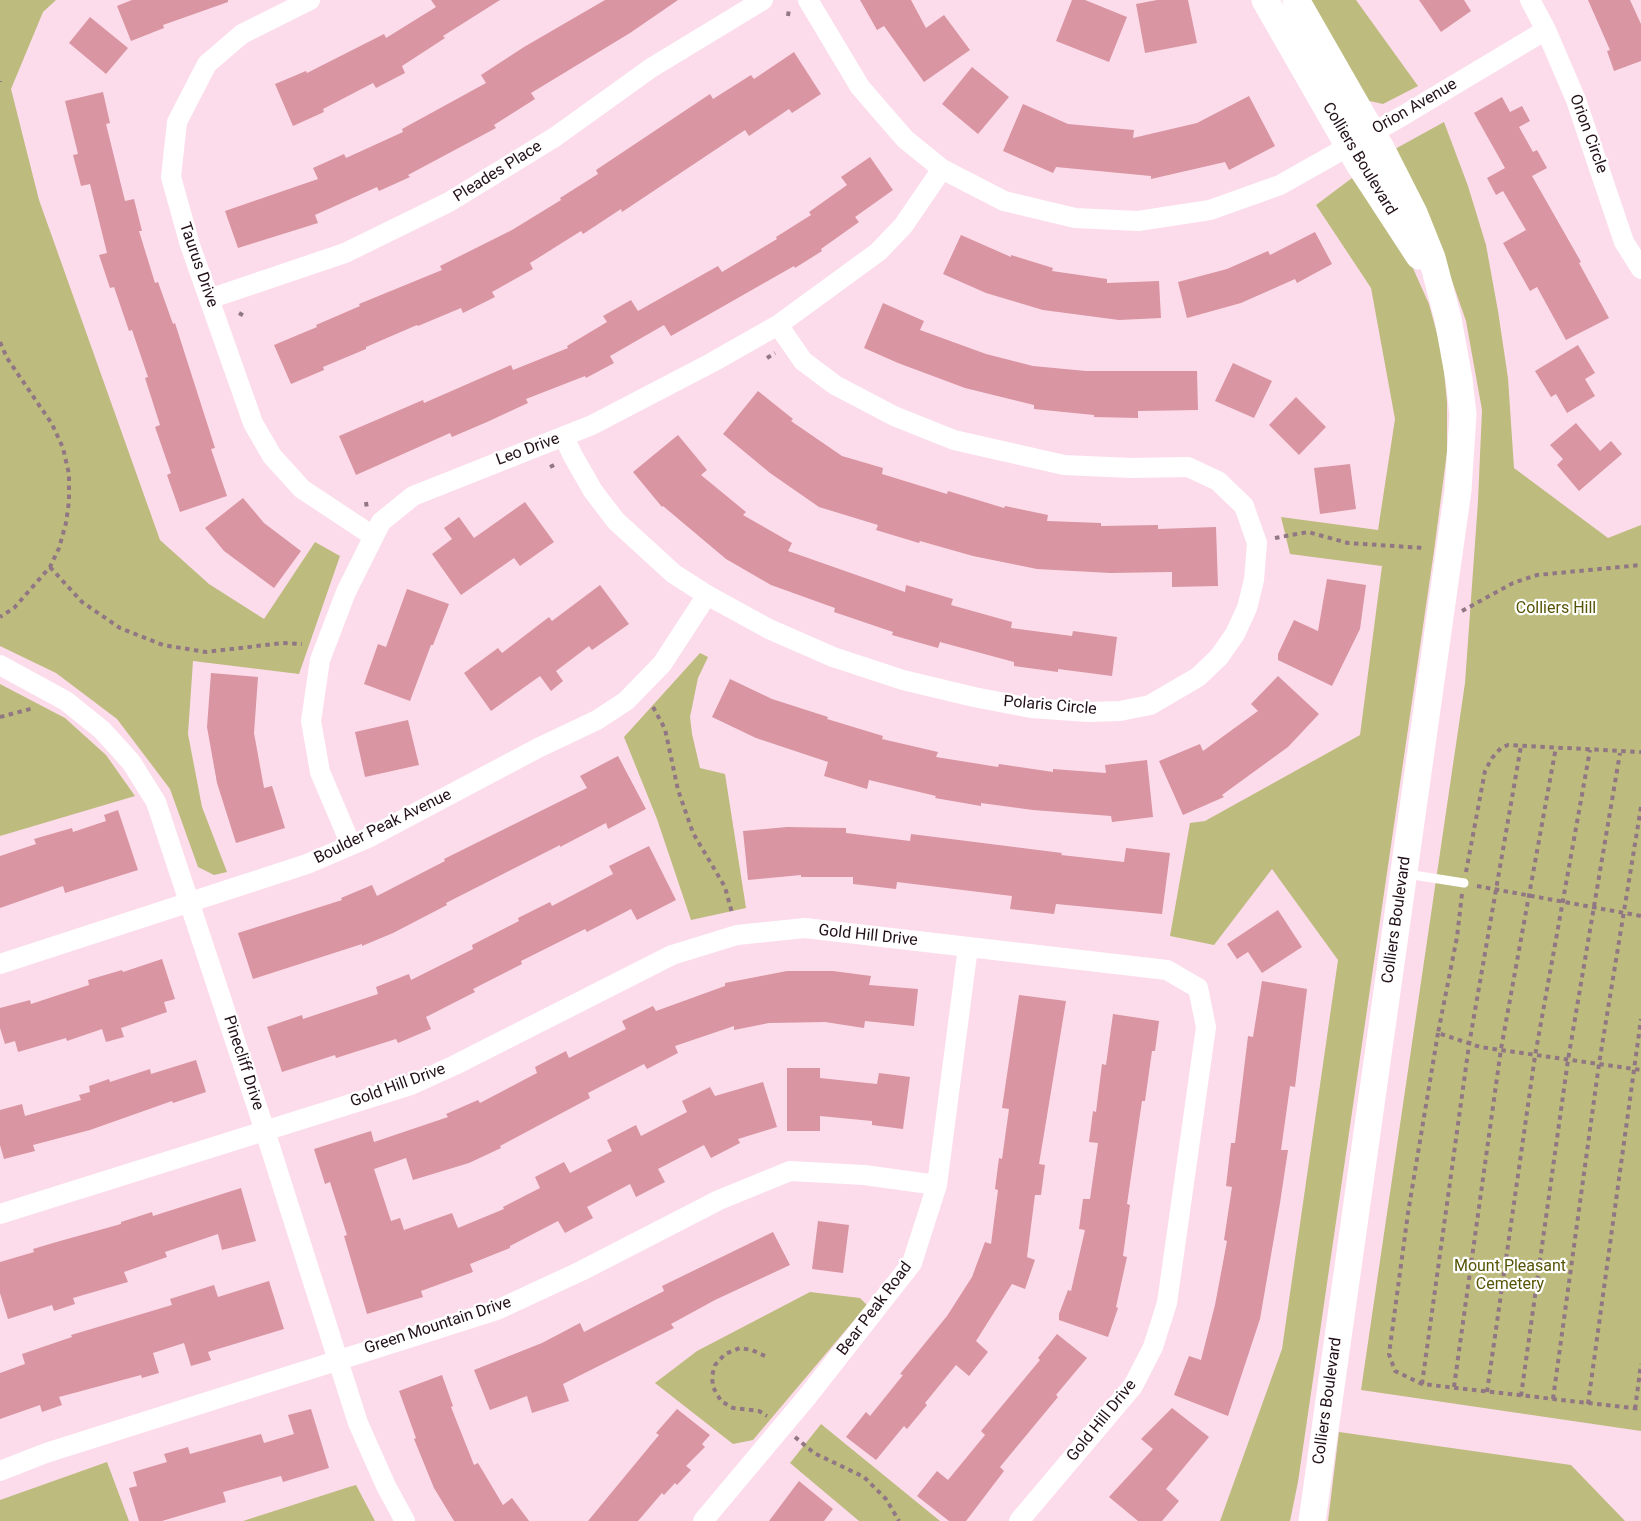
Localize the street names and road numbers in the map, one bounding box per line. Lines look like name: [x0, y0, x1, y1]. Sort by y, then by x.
street label: Orion Avenue: [1369, 75, 1461, 139]
street label: Orion Circle: [1565, 92, 1611, 176]
street label: Colliers Boulevard: [1318, 99, 1400, 219]
street label: Pleades Place: [450, 137, 546, 207]
street label: Taurus Drive: [175, 220, 221, 310]
street label: Leo Drive: [494, 430, 562, 470]
street label: Polaris Circle: [1003, 692, 1097, 720]
street label: Boulder Peak Avenue: [311, 785, 455, 869]
street label: Colliers Boulevard: [1379, 855, 1415, 985]
street label: Gold Hill Drive: [817, 921, 919, 951]
street label: Pinecliff Drive: [219, 1013, 267, 1113]
street label: Gold Hill Drive: [348, 1060, 448, 1112]
street label: Bear Peak Road: [833, 1258, 917, 1360]
street label: Green Mountain Drive: [362, 1293, 514, 1359]
street label: Colliers Boulevard: [1310, 1336, 1346, 1466]
street label: Gold Hill Drive: [1063, 1376, 1141, 1466]

